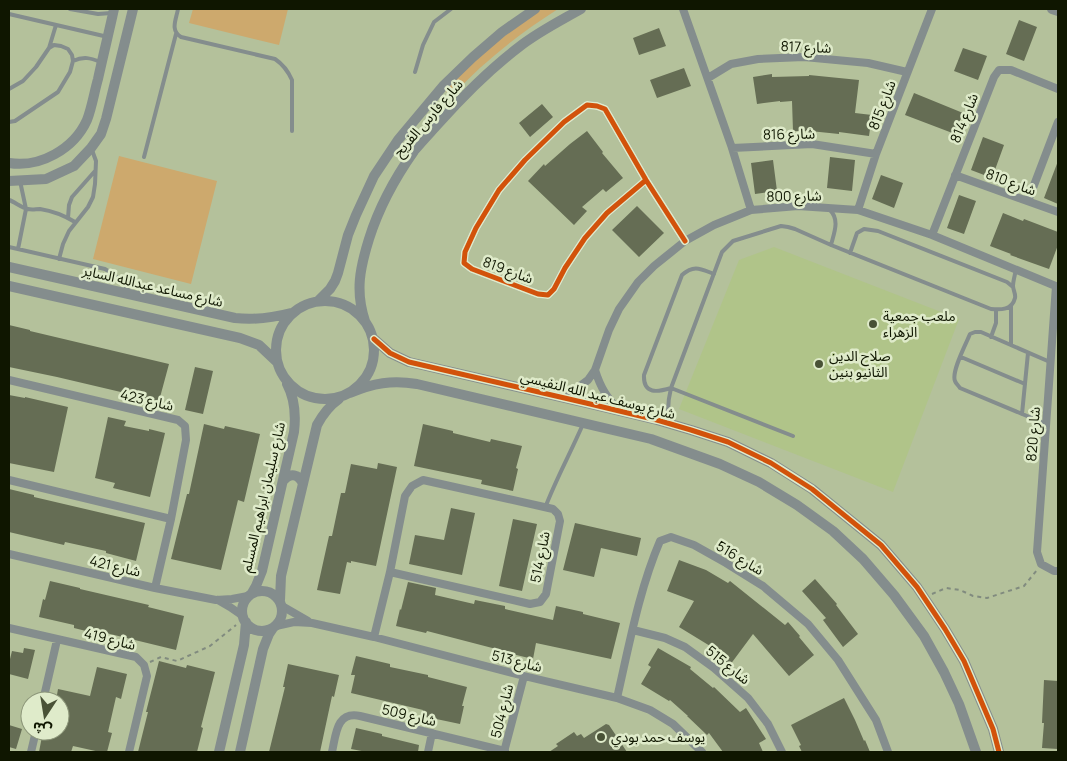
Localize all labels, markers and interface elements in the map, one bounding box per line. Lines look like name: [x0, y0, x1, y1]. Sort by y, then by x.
street label: شارع 817: [780, 36, 832, 59]
street label: شارع فارس الفريح: [389, 75, 468, 162]
street label: شارع 815: [863, 77, 902, 133]
street label: شارع 814: [945, 90, 984, 146]
street label: شارع 816: [763, 124, 815, 145]
street label: شارع 810: [983, 164, 1039, 201]
street label: شارع 800: [766, 186, 822, 207]
street label: شارع 819: [480, 252, 536, 289]
street label: شارع مساعد عبدالله الساير: [80, 260, 225, 313]
place label: ملعب جمعية الزهراء: [883, 306, 956, 341]
marker: ملعب جمعية الزهراء: [867, 318, 879, 330]
place label: صلاح الدين الثانيو بنين: [829, 346, 891, 381]
marker: صلاح الدين الثانيو بنين: [813, 358, 825, 370]
street label: شارع يوسف عبد الله النفيسي: [518, 366, 678, 425]
street label: شارع 423: [118, 384, 176, 417]
street label: شارع 820: [1021, 406, 1046, 462]
street label: شارع سليمان ابراهيم المسلم: [236, 420, 291, 574]
street label: شارع 514: [525, 530, 556, 585]
street label: شارع 516: [712, 536, 768, 581]
street label: شارع 421: [87, 550, 142, 583]
street label: شارع 419: [82, 623, 138, 656]
street label: شارع 515: [701, 641, 754, 690]
street label: شارع 513: [489, 645, 544, 678]
street label: شارع 504: [486, 682, 519, 740]
north arrow: [20, 691, 70, 741]
street label: شارع 509: [380, 699, 438, 732]
text: ش: [31, 718, 54, 740]
place label: يوسف حمد بودي: [611, 727, 705, 748]
marker: يوسف حمد بودي: [595, 731, 607, 743]

